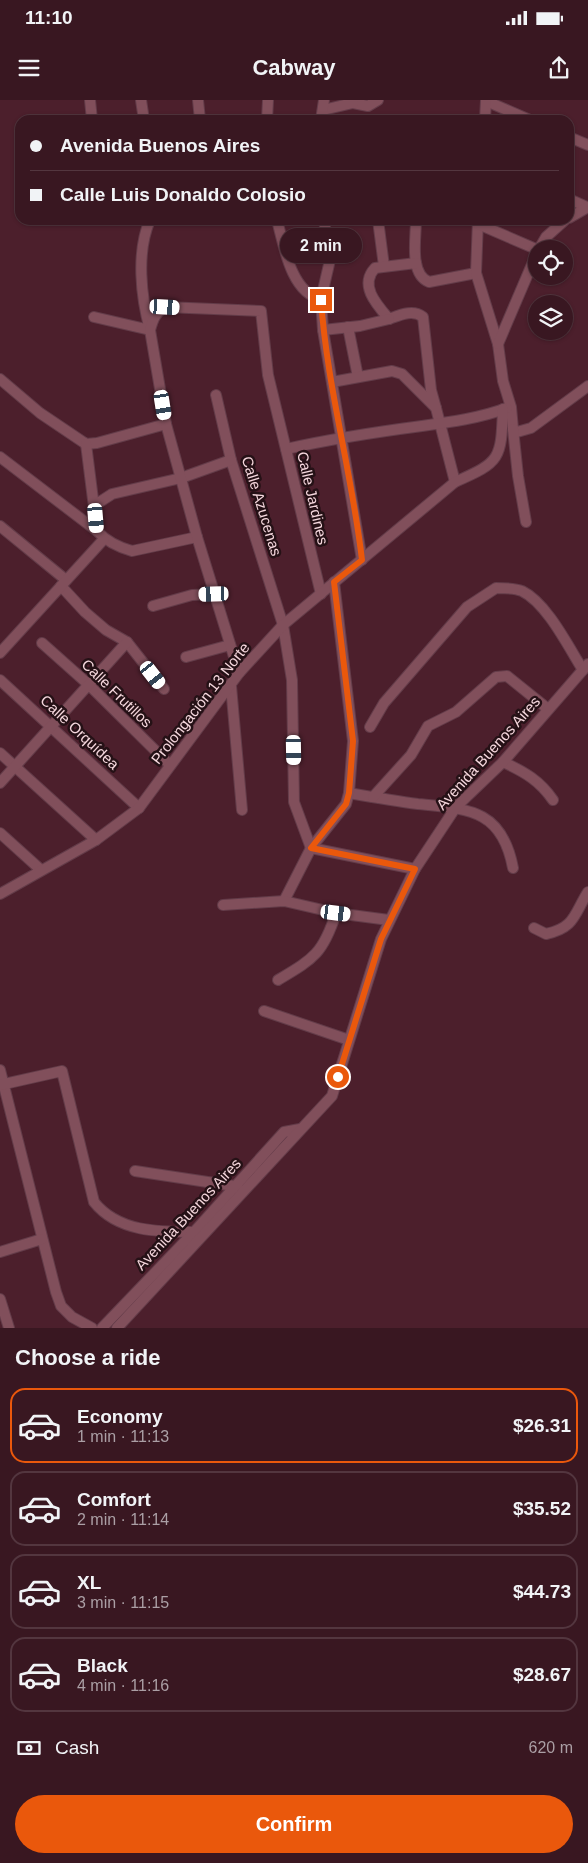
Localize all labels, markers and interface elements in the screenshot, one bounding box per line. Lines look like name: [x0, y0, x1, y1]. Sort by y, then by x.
text: 11:10: [25, 7, 73, 28]
icon: menu: [15, 54, 43, 82]
icon: share: [545, 54, 573, 82]
text: Cabway: [252, 55, 336, 80]
text: Avenida Buenos Aires: [60, 135, 260, 156]
text: Calle Luis Donaldo Colosio: [60, 184, 306, 205]
callout: 2 min: [280, 228, 362, 262]
text: 2 min: [300, 237, 342, 254]
map controls: [528, 240, 573, 340]
button: locate: [528, 240, 573, 285]
route end: [310, 289, 332, 311]
button: layers: [528, 295, 573, 340]
car: [149, 299, 180, 315]
car: [153, 389, 172, 421]
street label: Calle Jardines: [294, 450, 332, 546]
street label: Calle Azucenas: [239, 454, 285, 558]
car: [87, 502, 104, 534]
car: [198, 586, 229, 602]
street label: Prolongación 13 Norte: [147, 639, 253, 767]
street label: Calle Frutillos: [78, 655, 156, 731]
car: [137, 659, 168, 691]
street label: Calle Orquídea: [37, 691, 123, 773]
street label: Avenida Buenos Aires: [433, 693, 543, 813]
car: [286, 735, 301, 765]
car: [320, 904, 351, 922]
route start: [327, 1066, 349, 1088]
street label: Avenida Buenos Aires: [132, 1155, 244, 1273]
text: Choose a ride: [15, 1345, 160, 1370]
icon: car: [17, 1403, 62, 1448]
text: Economy: [77, 1406, 163, 1427]
text: $26.31: [513, 1415, 571, 1436]
text: 1 min · 11:13: [77, 1428, 169, 1445]
icon: car: [17, 1486, 62, 1531]
text: Comfort: [77, 1489, 151, 1510]
text: $35.52: [513, 1498, 571, 1519]
text: 2 min · 11:14: [77, 1511, 169, 1528]
icon: car: [17, 1569, 62, 1614]
text: XL: [77, 1572, 101, 1593]
text: $44.73: [513, 1581, 571, 1602]
text: 3 min · 11:15: [77, 1594, 169, 1611]
icon: car: [17, 1652, 62, 1697]
text: Black: [77, 1655, 128, 1676]
text: $28.67: [513, 1664, 571, 1685]
text: 4 min · 11:16: [77, 1677, 169, 1694]
icon: cash: [15, 1734, 43, 1762]
text: Cash: [55, 1737, 99, 1758]
text: 620 m: [529, 1739, 573, 1756]
button: Confirm: [15, 1795, 573, 1853]

